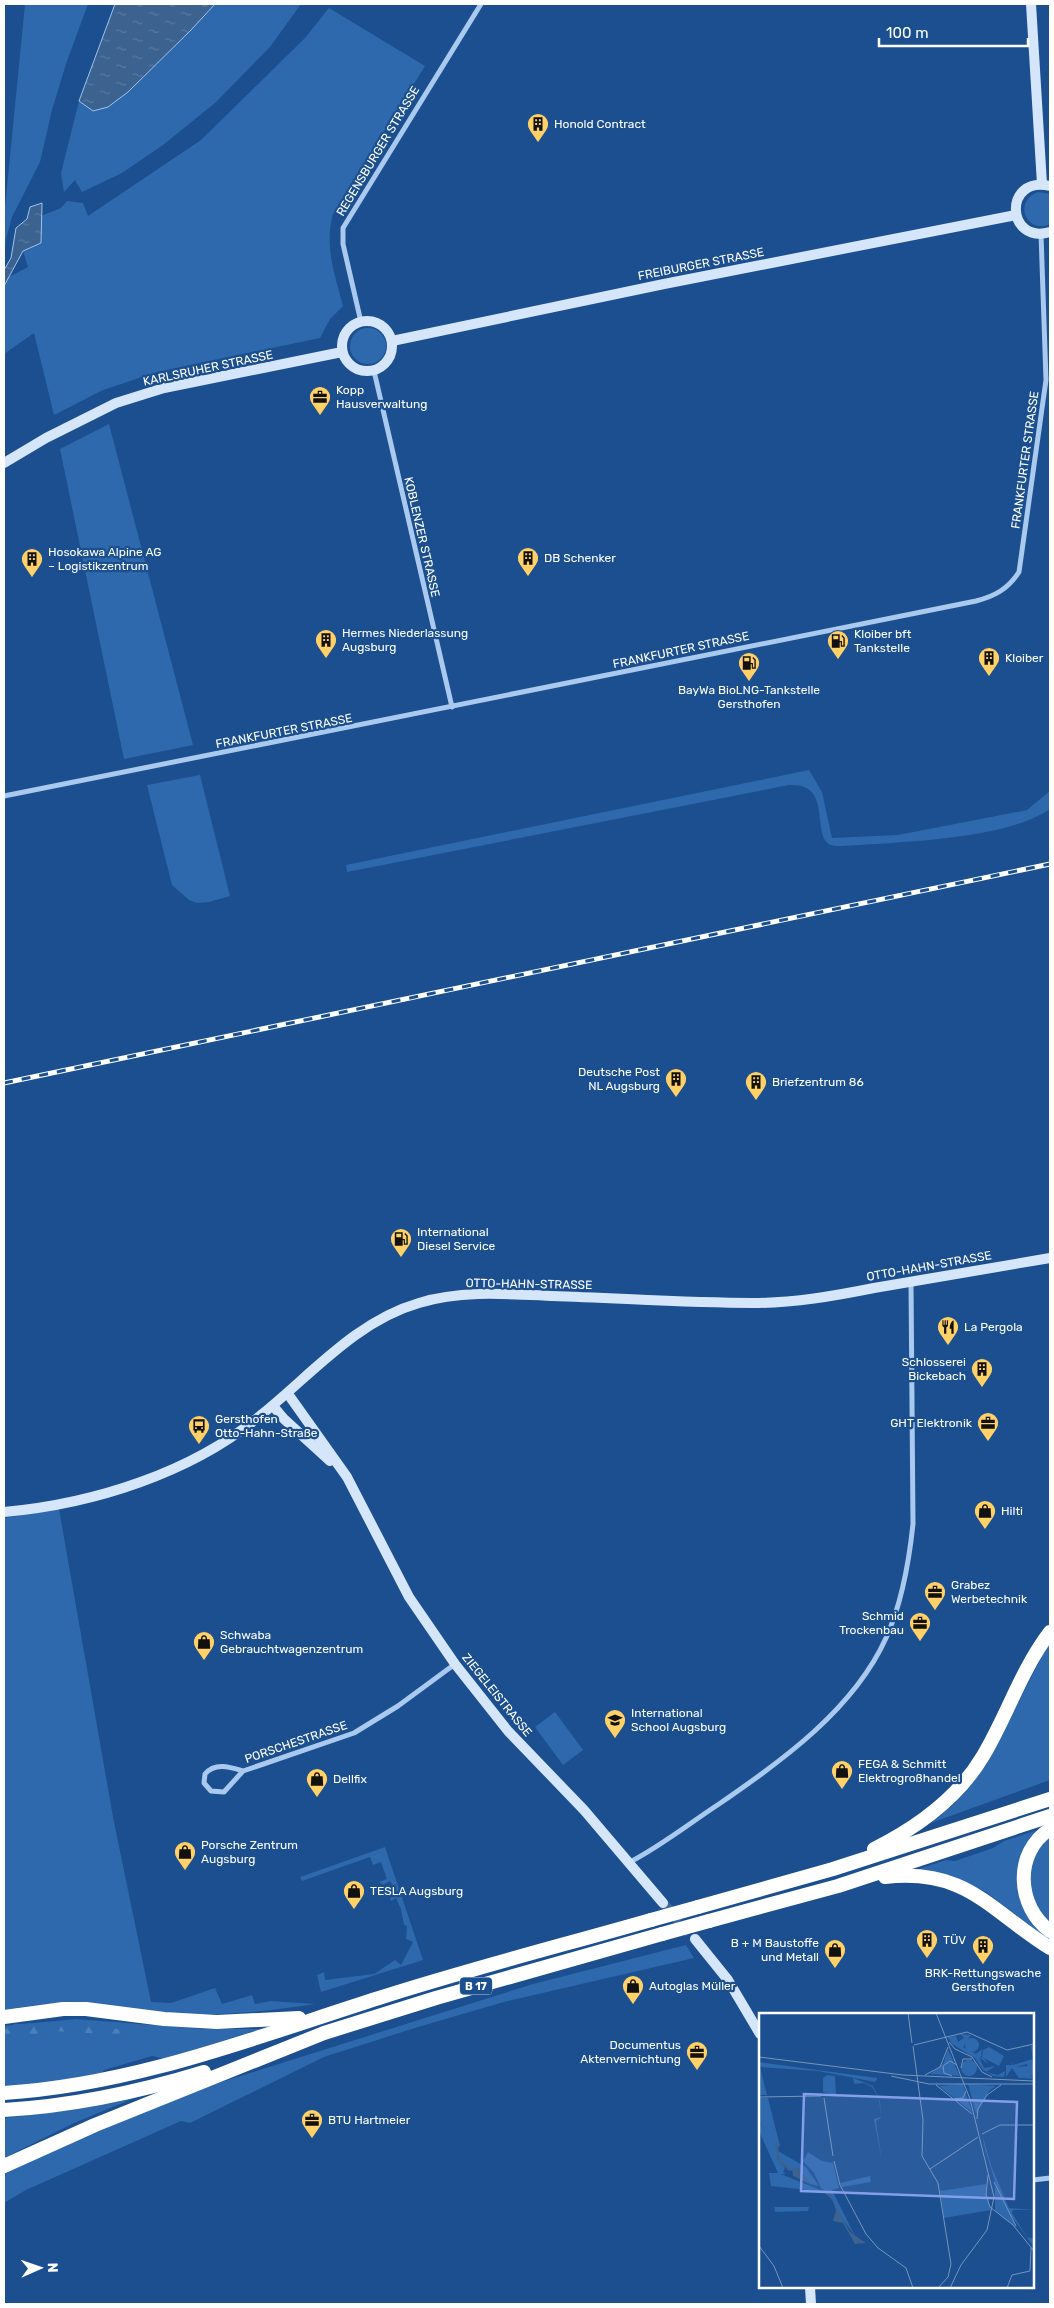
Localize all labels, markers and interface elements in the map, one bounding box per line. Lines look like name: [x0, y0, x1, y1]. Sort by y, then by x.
scale bar: [879, 15, 1028, 47]
text: 100 m: [886, 24, 928, 42]
street label: REGENSBURGER STRASSE: [334, 83, 422, 219]
building icon: Honold Contract: [526, 112, 550, 143]
place label: Honold Contract: [554, 117, 646, 131]
street label: FREIBURGER STRASSE: [637, 245, 765, 283]
street label: KARLSRUHER STRASSE: [142, 347, 274, 389]
place label: Kopp Hausverwaltung: [336, 383, 427, 411]
office icon: Kopp Hausverwaltung: [308, 385, 332, 416]
street label: FRANKFURTER STRASSE: [1008, 390, 1042, 530]
street label: KOBLENZER STRASSE: [401, 476, 443, 598]
place label: Hosokawa Alpine AG – Logistikzentrum: [48, 545, 162, 573]
building icon: DB Schenker: [516, 546, 540, 577]
building icon: Hosokawa Alpine AG – Logistikzentrum: [20, 547, 44, 578]
place label: DB Schenker: [544, 551, 616, 565]
place label: Hermes Niederlassung Augsburg: [342, 626, 468, 654]
place label: Kloiber bft Tankstelle: [854, 627, 912, 655]
building icon: Hermes Niederlassung Augsburg: [314, 628, 338, 659]
street label: FRANKFURTER STRASSE: [612, 629, 750, 671]
fuel station icon: Kloiber bft Tankstelle: [826, 629, 850, 660]
building icon: Kloiber: [977, 646, 1001, 677]
fuel station icon: BayWa BioLNG-Tankstelle Gersthofen: [737, 651, 761, 682]
place label: Kloiber: [1005, 651, 1044, 665]
place label: BayWa BioLNG-Tankstelle Gersthofen: [678, 683, 820, 711]
street label: FRANKFURTER STRASSE: [214, 711, 354, 751]
place label: Deutsche Post NL Augsburg: [578, 1065, 660, 1093]
building icon: Deutsche Post NL Augsburg: [664, 1067, 688, 1098]
building icon: Briefzentrum 86: [744, 1070, 768, 1101]
place label: Briefzentrum 86: [772, 1075, 864, 1089]
place label: International Diesel Service: [417, 1225, 496, 1253]
fuel station icon: International Diesel Service: [389, 1227, 413, 1258]
street label: OTTO-HAHN-STRASSE: [865, 1248, 993, 1284]
street label: OTTO-HAHN-STRASSE: [465, 1276, 593, 1292]
restaurant icon: La Pergola: [936, 1315, 960, 1346]
place label: La Pergola: [964, 1320, 1023, 1334]
place label: Schlosserei Bickebach: [902, 1355, 966, 1383]
building icon: Schlosserei Bickebach: [970, 1357, 994, 1388]
office icon: GHT Elektronik: [976, 1411, 1000, 1442]
place label: Gersthofen Otto-Hahn-Straße: [215, 1412, 318, 1440]
bus stop icon: Gersthofen Otto-Hahn-Straße: [187, 1414, 211, 1445]
place label: GHT Elektronik: [890, 1416, 973, 1430]
shop icon: Hilti: [973, 1499, 997, 1530]
place label: Hilti: [1001, 1504, 1023, 1518]
place label: Grabez Werbetechnik: [951, 1578, 1028, 1606]
office icon: Grabez Werbetechnik: [923, 1580, 947, 1611]
place label: Schmid Trockenbau: [839, 1609, 904, 1637]
office icon: Schmid Trockenbau: [908, 1611, 932, 1642]
place label: Schwaba Gebrauchtwagenzentrum: [220, 1628, 363, 1656]
shop icon: Schwaba Gebrauchtwagenzentrum: [192, 1630, 216, 1661]
street label: ZIEGELEISTRASSE: [459, 1651, 535, 1739]
place label: International School Augsburg: [631, 1706, 726, 1734]
school or university icon: International School Augsburg: [603, 1708, 627, 1739]
street label: PORSCHESTRASSE: [243, 1718, 349, 1766]
place label: FEGA & Schmitt Elektrogroßhandel: [858, 1757, 961, 1785]
shop icon: FEGA & Schmitt Elektrogroßhandel: [830, 1759, 854, 1790]
shop icon: Dellfix: [305, 1767, 329, 1798]
place label: Dellfix: [333, 1772, 367, 1786]
place label: Porsche Zentrum Augsburg: [201, 1838, 298, 1866]
shop icon: Porsche Zentrum Augsburg: [173, 1840, 197, 1871]
shop icon: TESLA Augsburg: [342, 1879, 366, 1910]
place label: TESLA Augsburg: [370, 1884, 463, 1898]
building icon: TÜV: [915, 1928, 939, 1959]
place label: TÜV: [943, 1933, 966, 1947]
building icon: BRK-Rettungswache Gersthofen: [971, 1934, 995, 1965]
place label: B + M Baustoffe und Metall: [731, 1936, 819, 1964]
shop icon: B + M Baustoffe und Metall: [823, 1938, 847, 1969]
place label: BRK-Rettungswache Gersthofen: [925, 1966, 1041, 1994]
shop icon: Autoglas Müller: [621, 1974, 645, 2005]
road number: B 17: [460, 1978, 492, 1994]
place label: Autoglas Müller: [649, 1979, 736, 1993]
inset map: [759, 2013, 1034, 2288]
place label: Documentus Aktenvernichtung: [580, 2038, 681, 2066]
office icon: Documentus Aktenvernichtung: [685, 2040, 709, 2071]
office icon: BTU Hartmeier: [300, 2108, 324, 2139]
place label: BTU Hartmeier: [328, 2113, 411, 2127]
north arrow: [15, 2243, 65, 2293]
text: N: [44, 2262, 61, 2273]

